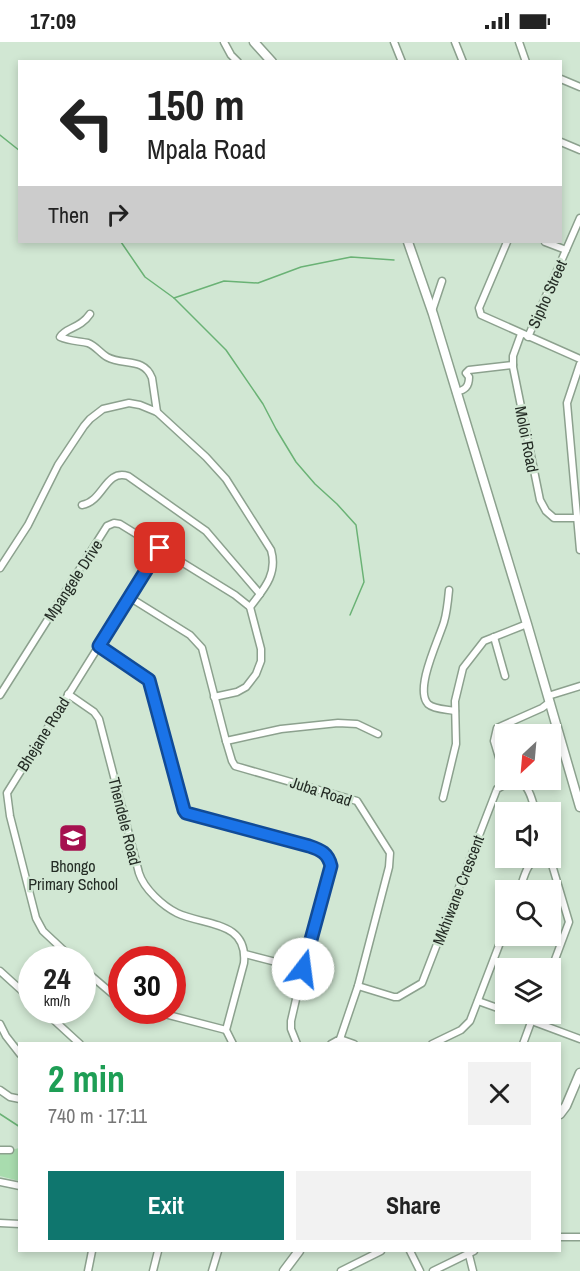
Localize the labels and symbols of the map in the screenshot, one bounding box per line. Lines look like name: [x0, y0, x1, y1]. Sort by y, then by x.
street label: Sipho Street: [522, 256, 572, 332]
street label: Moloi Road: [510, 404, 544, 474]
pin: [134, 522, 185, 573]
street label: Mpangele Drive: [39, 535, 107, 625]
street label: Bhejane Road: [12, 693, 74, 775]
north arrow: [495, 724, 561, 790]
street label: Juba Road: [287, 771, 355, 811]
street label: Thendele Road: [103, 775, 147, 867]
school or university icon: Bhongo Primary School: [57, 822, 89, 854]
street label: Mkhiwane Crescent: [427, 832, 489, 948]
place label: Bhongo Primary School: [28, 855, 118, 895]
position arrow: [271, 937, 335, 1001]
speed limit sign: 30: [108, 946, 186, 1024]

